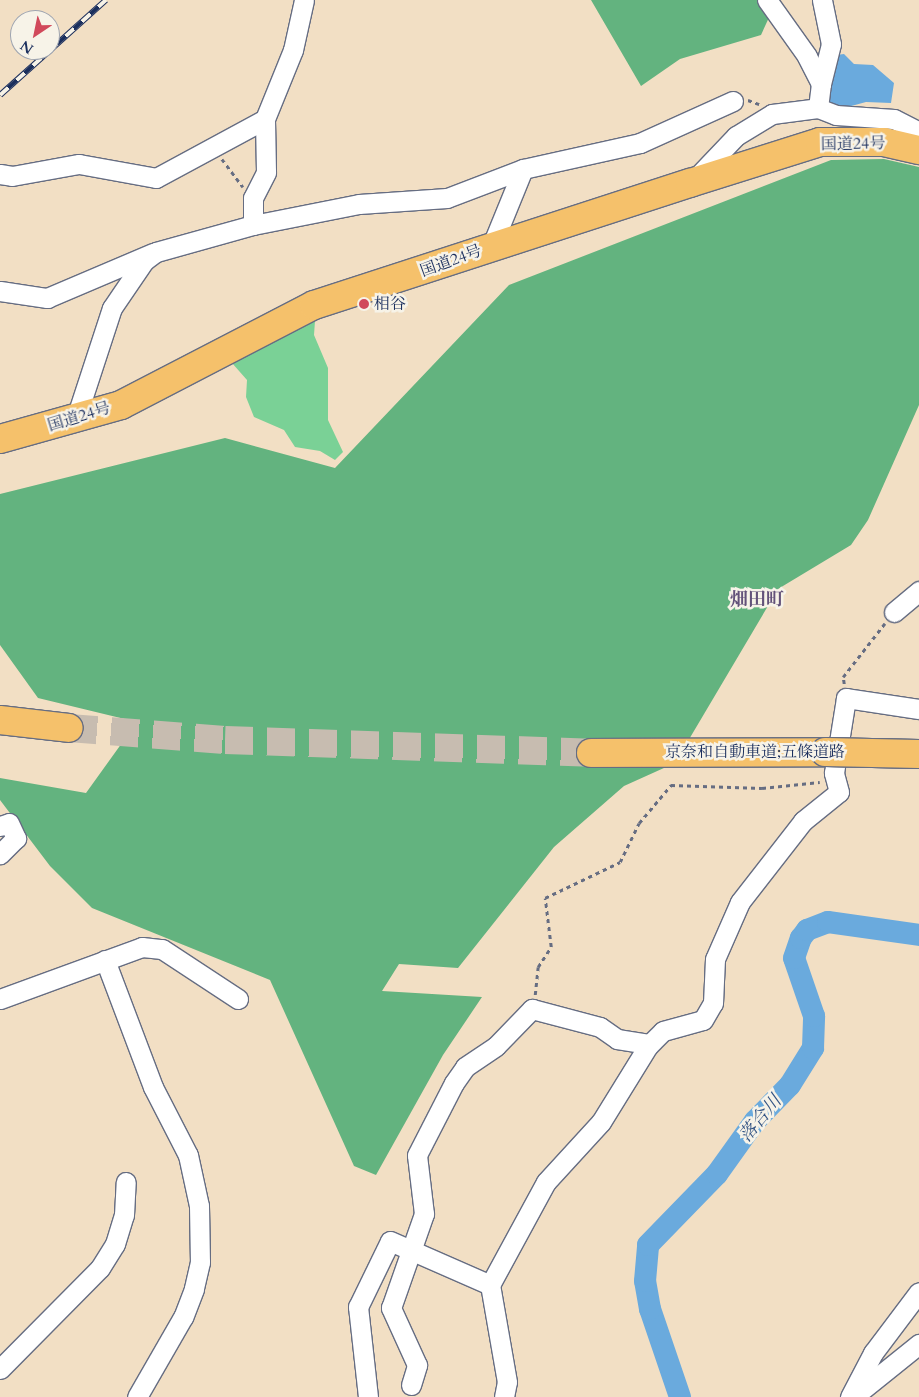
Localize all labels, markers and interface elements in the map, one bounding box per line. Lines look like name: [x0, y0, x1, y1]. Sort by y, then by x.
north arrow: [10, 10, 60, 60]
text: N: [17, 36, 37, 58]
street label: 国道24号: [821, 134, 885, 154]
street label: 国道24号: [417, 241, 485, 281]
place label: 相谷: [374, 294, 406, 314]
marker: 相谷: [358, 298, 370, 310]
street label: 国道24号: [45, 398, 113, 436]
district label: 畑田町: [730, 589, 784, 611]
street label: 京奈和自動車道;五條道路: [665, 742, 845, 762]
water label: 落合川: [735, 1091, 787, 1147]

